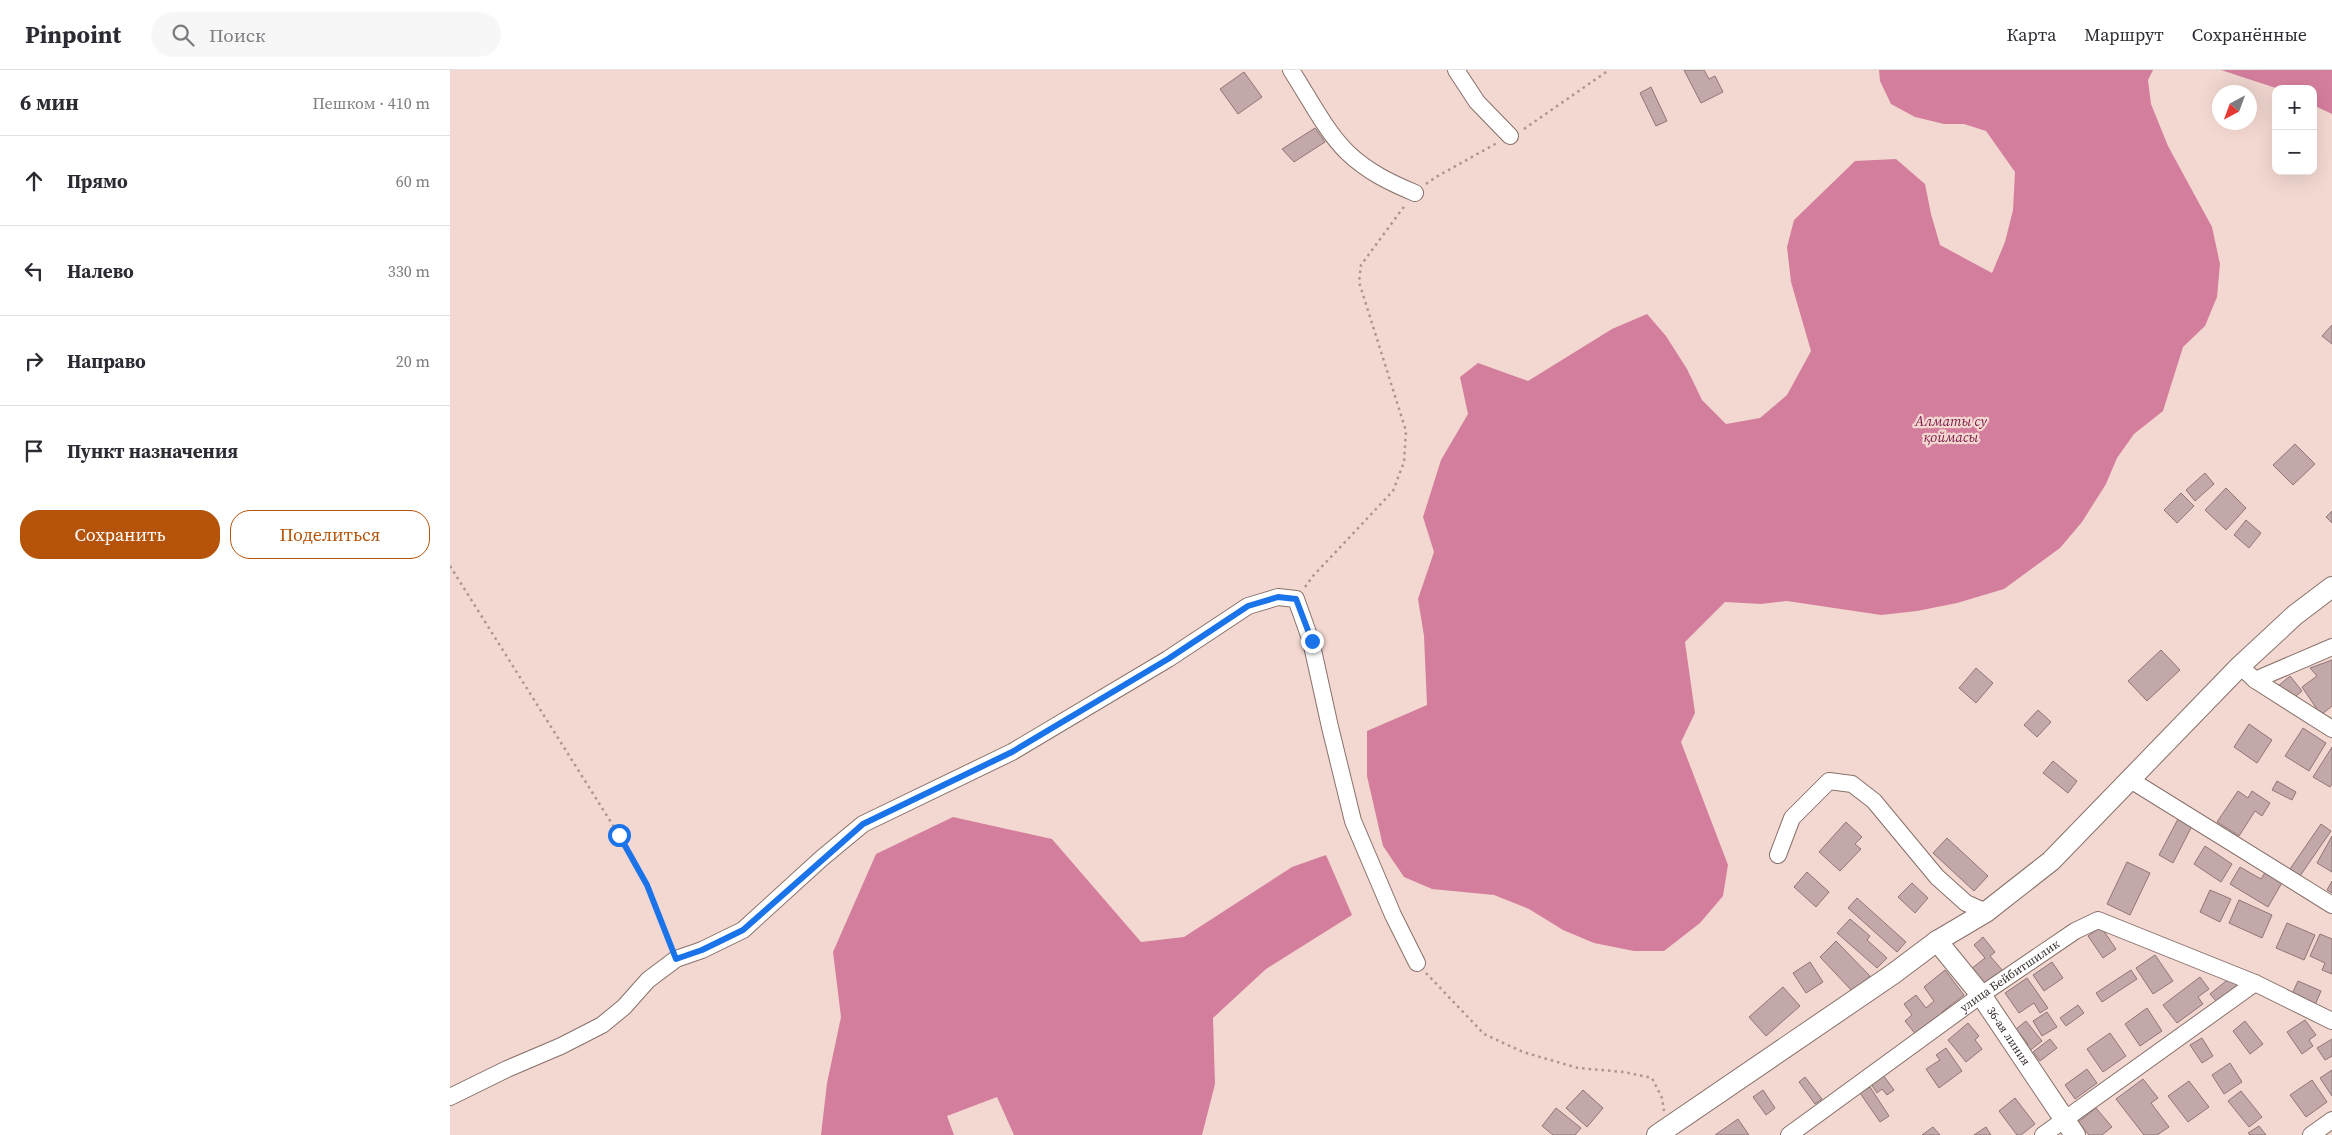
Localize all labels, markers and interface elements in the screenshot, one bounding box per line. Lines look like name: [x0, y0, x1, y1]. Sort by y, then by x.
search box: [151, 12, 501, 57]
text: Pinpoint: [25, 18, 121, 51]
icon: search: [169, 21, 197, 49]
text: Поиск: [209, 22, 266, 48]
text: Карта: [2007, 22, 2056, 47]
text: Маршрут: [2084, 22, 2164, 47]
text: Сохранённые: [2192, 22, 2307, 47]
north arrow: [2212, 85, 2257, 130]
map controls: [2272, 85, 2317, 175]
button: +: [2272, 85, 2317, 130]
text: 6 мин: [20, 88, 79, 117]
text: Пешком · 410 m: [312, 92, 430, 114]
button: −: [2272, 130, 2317, 175]
icon: ahead: [20, 167, 48, 195]
text: Прямо: [67, 168, 128, 194]
text: 60 m: [396, 170, 430, 192]
icon: left: [20, 257, 48, 285]
text: Налево: [67, 258, 134, 284]
text: 330 m: [388, 260, 430, 282]
icon: right: [20, 347, 48, 375]
text: Направо: [67, 348, 146, 374]
text: 20 m: [396, 350, 430, 372]
water label: Алматы су қоймасы: [1914, 411, 1987, 447]
icon: arrive: [20, 437, 48, 465]
text: Пункт назначения: [67, 438, 238, 464]
button: Сохранить: [20, 510, 220, 559]
button: Поделиться: [230, 510, 430, 559]
route end: [1301, 630, 1324, 653]
route start: [608, 824, 631, 847]
street label: улица Бейбитшилик: [1957, 936, 2063, 1016]
street label: 36-ая линия: [1983, 1003, 2034, 1068]

